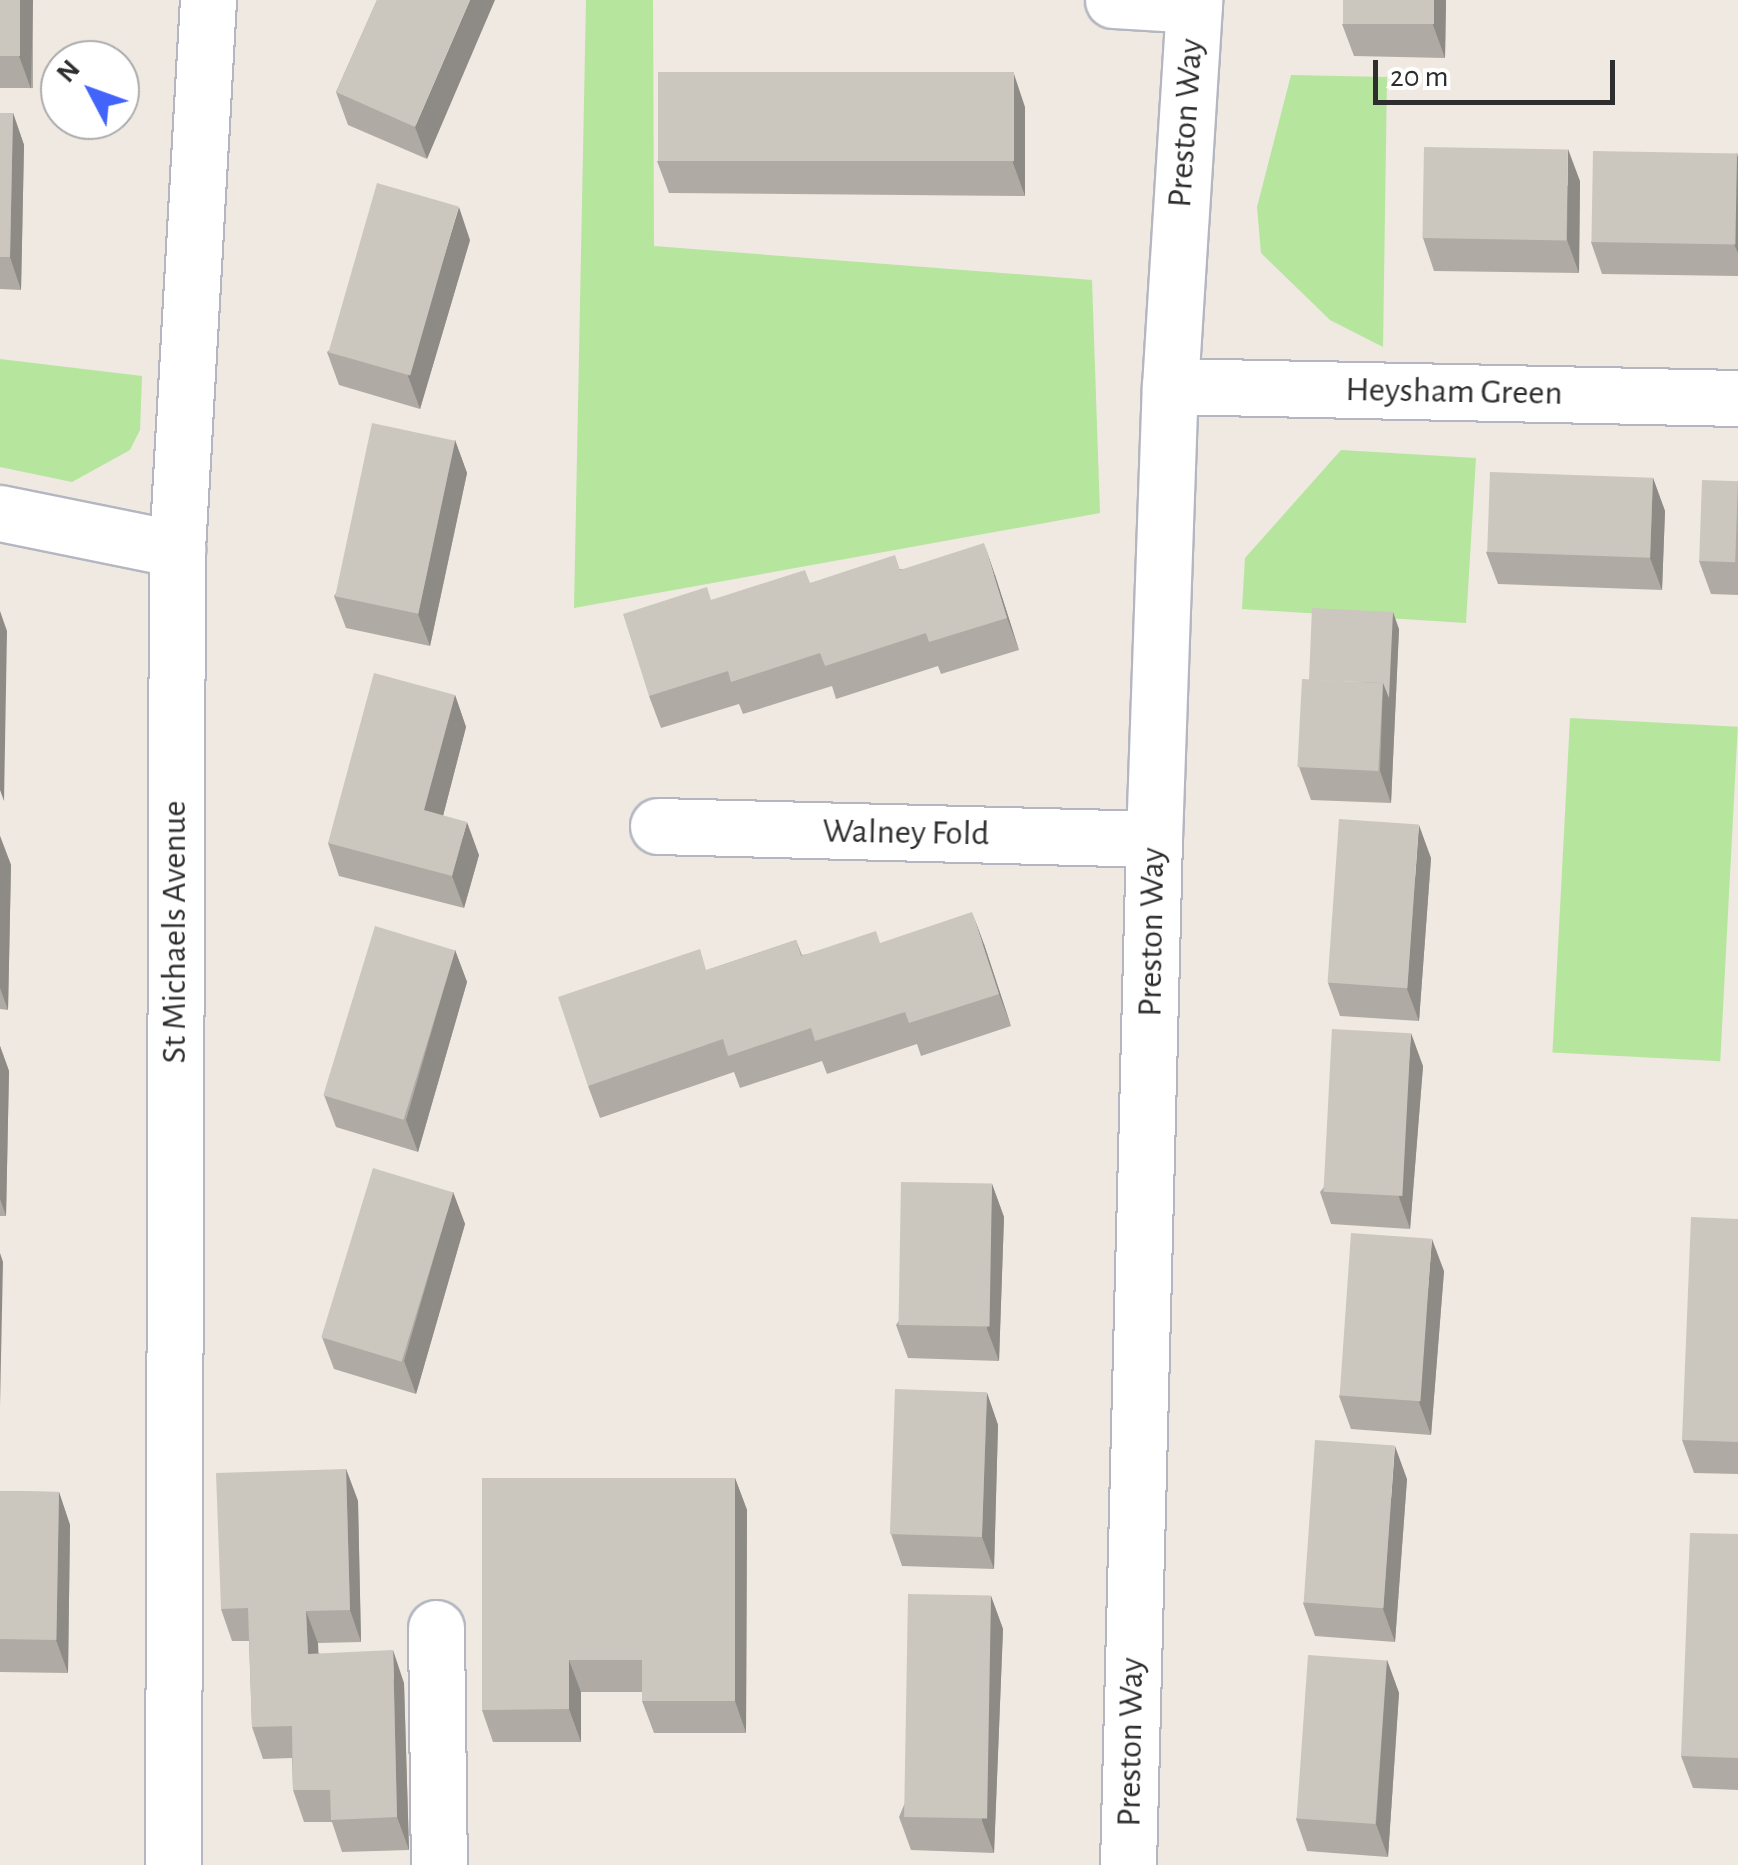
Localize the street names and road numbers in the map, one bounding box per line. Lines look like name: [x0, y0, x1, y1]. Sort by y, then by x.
street label: Preston Way: [1159, 37, 1213, 209]
street label: Heysham Green: [1345, 369, 1563, 415]
street label: St Michaels Avenue: [154, 801, 196, 1063]
street label: Walney Fold: [822, 811, 990, 855]
street label: Preston Way: [1130, 847, 1174, 1017]
street label: Preston Way: [1109, 1657, 1153, 1827]

